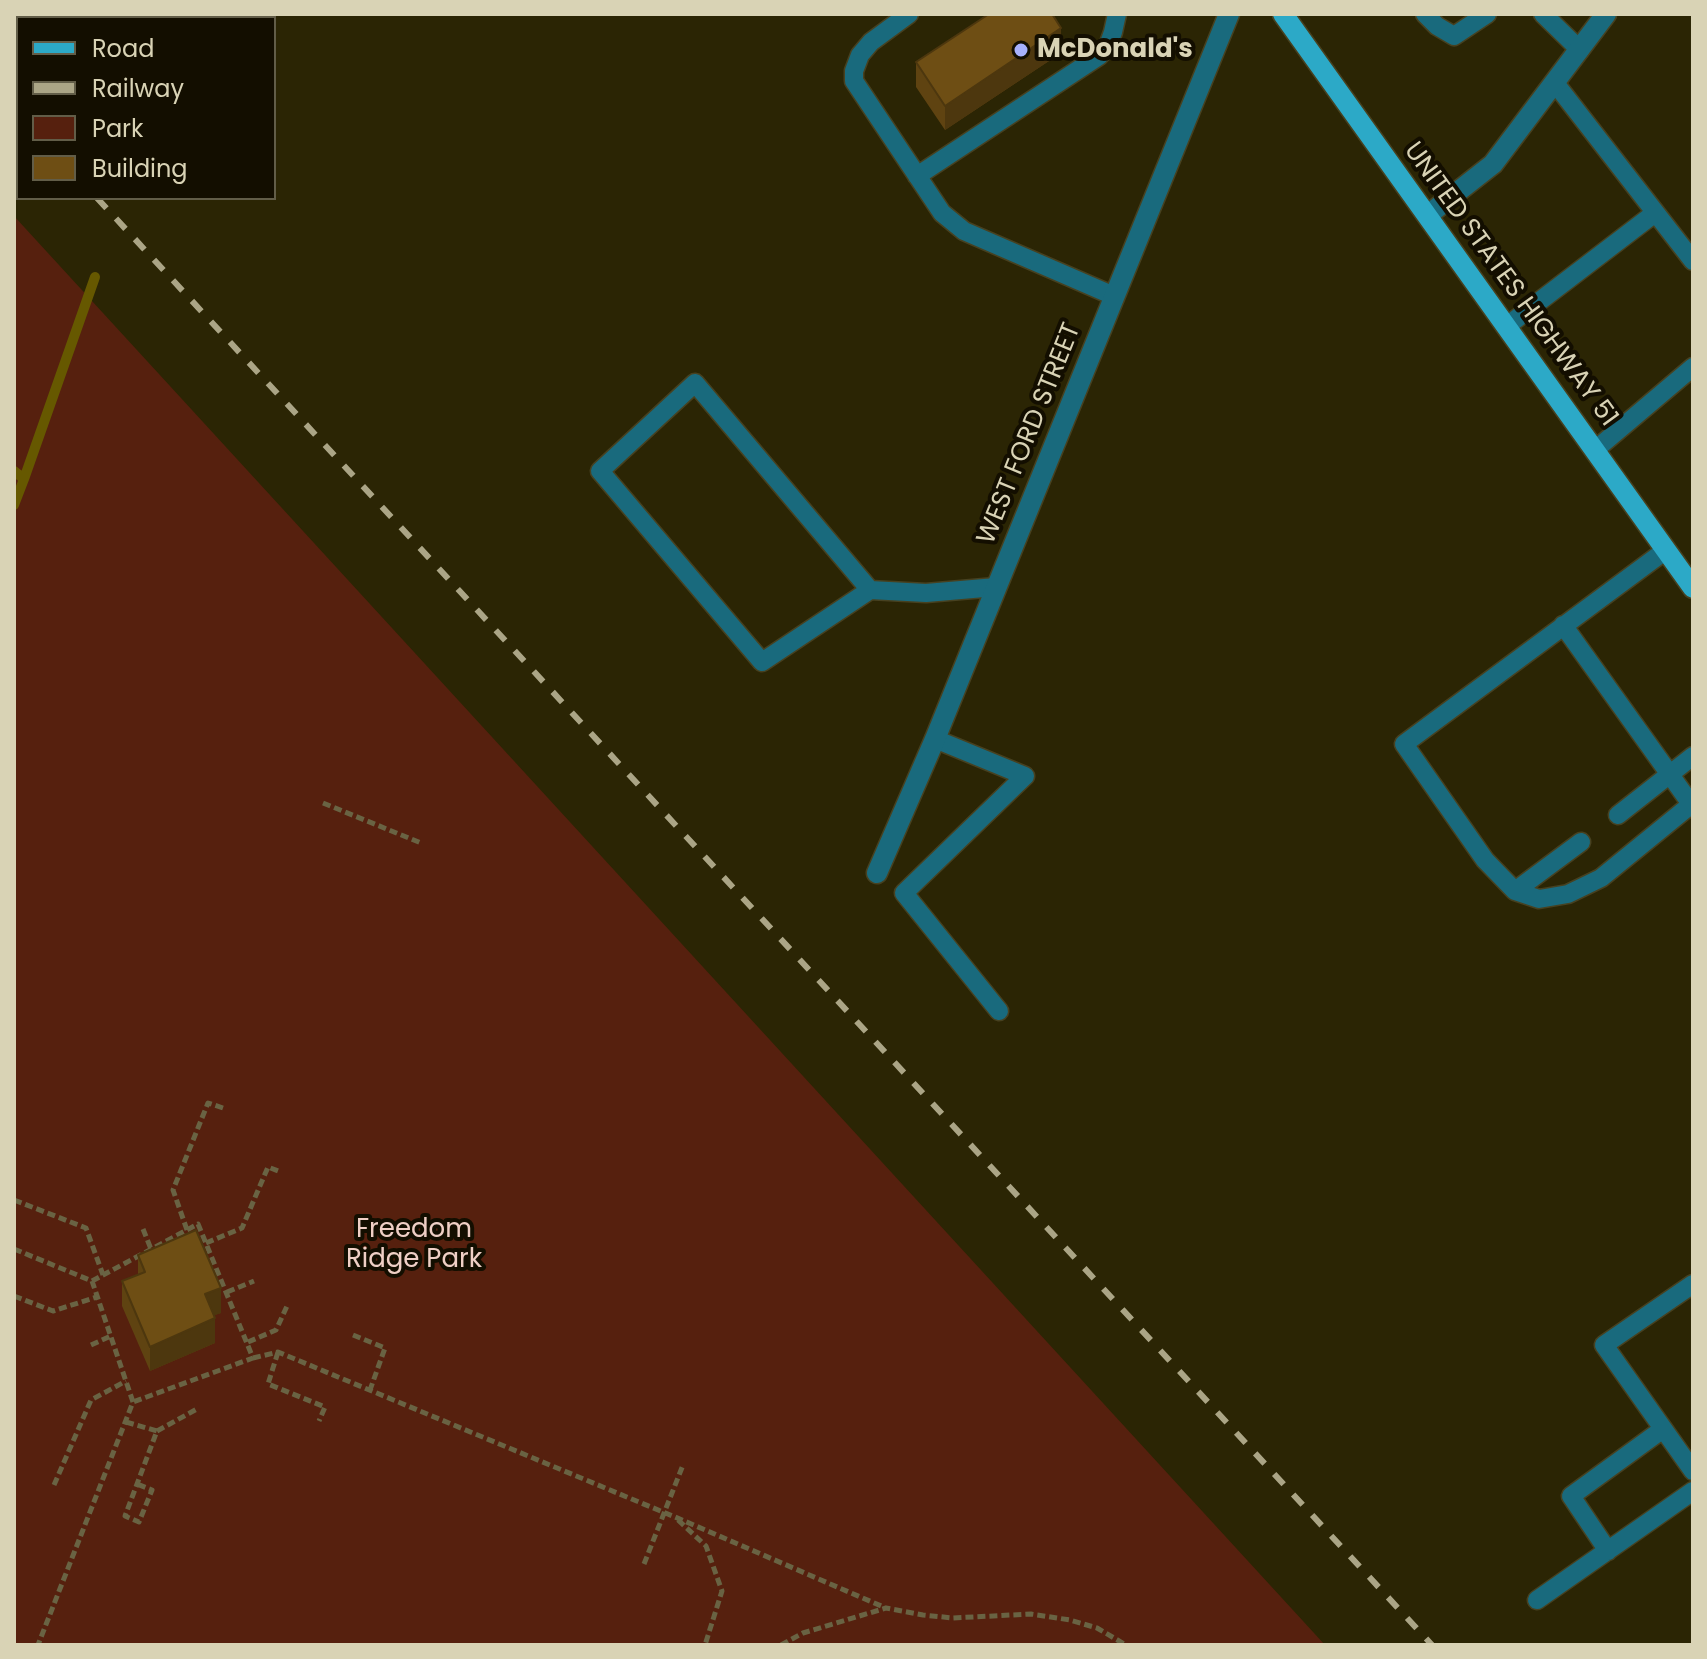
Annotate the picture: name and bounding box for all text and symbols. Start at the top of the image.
legend [16,16,276,200]
text: Road [92,32,154,65]
place label: McDonald's [1037,34,1193,66]
marker: McDonald's [1012,41,1030,59]
text: Railway [92,72,184,105]
text: Park [92,112,143,145]
street label: UNITED STATES HIGHWAY 51 [1396,137,1624,433]
text: Building [92,152,188,185]
street label: WEST FORD STREET [971,319,1089,549]
park label: Freedom Ridge Park [346,1214,482,1276]

